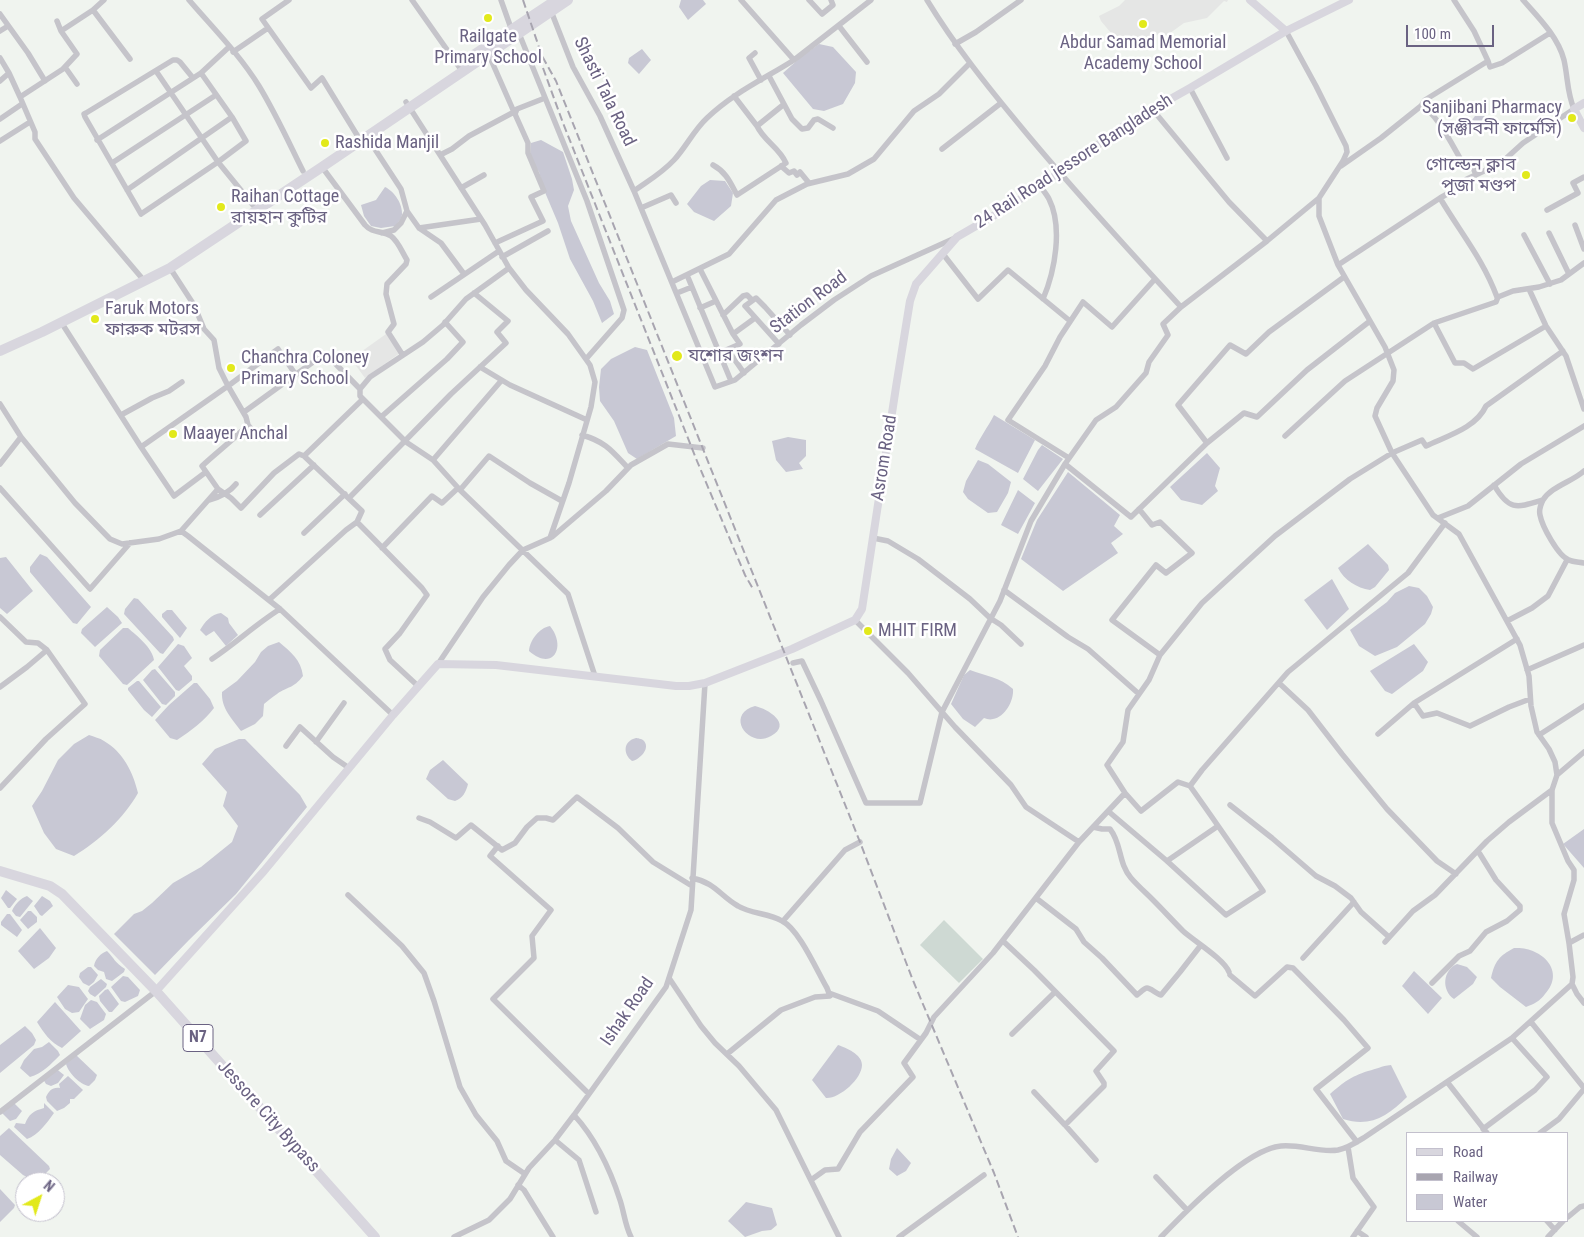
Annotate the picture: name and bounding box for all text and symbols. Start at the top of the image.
marker: Railgate Primary School [482,12,494,24]
scale bar [1409,15,1496,47]
marker: Abdur Samad Memorial Academy School [1137,18,1149,30]
text: 100 m [1414,25,1451,43]
place label: Railgate Primary School [434,26,542,68]
place label: Abdur Samad Memorial Academy School [1060,32,1226,74]
street label: Shasti Tala Road [568,34,640,150]
street label: 24 Rail Road jessore Bangladesh [971,90,1177,234]
place label: Sanjibani Pharmacy (সঞ্জীবনী ফার্মেসি) [1422,97,1562,140]
marker: Sanjibani Pharmacy (সঞ্জীবনী ফার্মেসি) [1566,112,1578,124]
place label: Rashida Manjil [335,132,439,154]
marker: Rashida Manjil [319,137,331,149]
place label: গোল্ডেন ক্লাব পূজা মণ্ডপ [1426,154,1516,196]
marker: গোল্ডেন ক্লাব পূজা মণ্ডপ [1520,169,1532,181]
place label: Raihan Cottage রায়হান কুটির [231,186,339,228]
marker: Raihan Cottage রায়হান কুটির [215,201,227,213]
street label: Station Road [766,267,852,339]
place label: Faruk Motors ফারুক মটরস [105,298,200,340]
marker: Faruk Motors ফারুক মটরস [89,313,101,325]
place label: যশোর জংশন [688,345,783,367]
place label: Chanchra Coloney Primary School [241,347,369,389]
marker: যশোর জংশন [670,349,684,363]
marker: Chanchra Coloney Primary School [225,362,237,374]
street label: Asrom Road [868,413,902,503]
place label: Maayer Anchal [183,423,288,445]
marker: Maayer Anchal [167,428,179,440]
place label: MHIT FIRM [878,620,957,642]
marker: MHIT FIRM [862,625,874,637]
street label: Ishak Road [597,974,659,1050]
road number: N7 [183,1024,213,1052]
street label: Jessore City Bypass [212,1057,324,1177]
legend [1406,1132,1569,1222]
text: Road [1453,1143,1483,1161]
text: Railway [1453,1168,1498,1186]
north arrow [15,1172,65,1222]
text: N [41,1177,57,1195]
text: Water [1453,1193,1487,1211]

